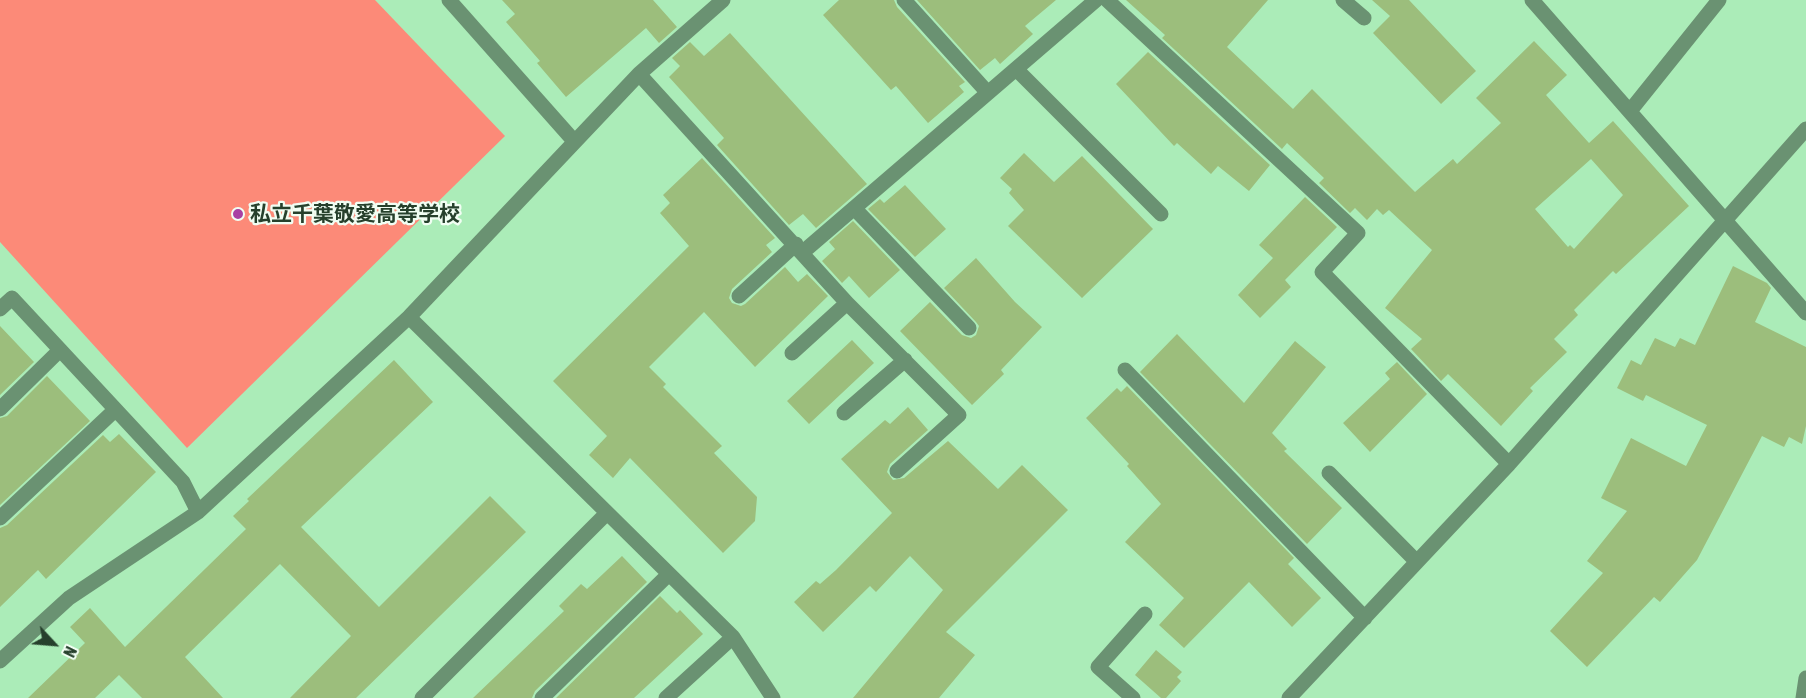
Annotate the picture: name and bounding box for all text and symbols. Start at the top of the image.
place label: 私立千葉敬愛高等学校 [250,201,460,227]
marker: 私立千葉敬愛高等学校 [231,207,245,221]
north arrow [24,614,84,674]
text: N [60,644,80,660]

